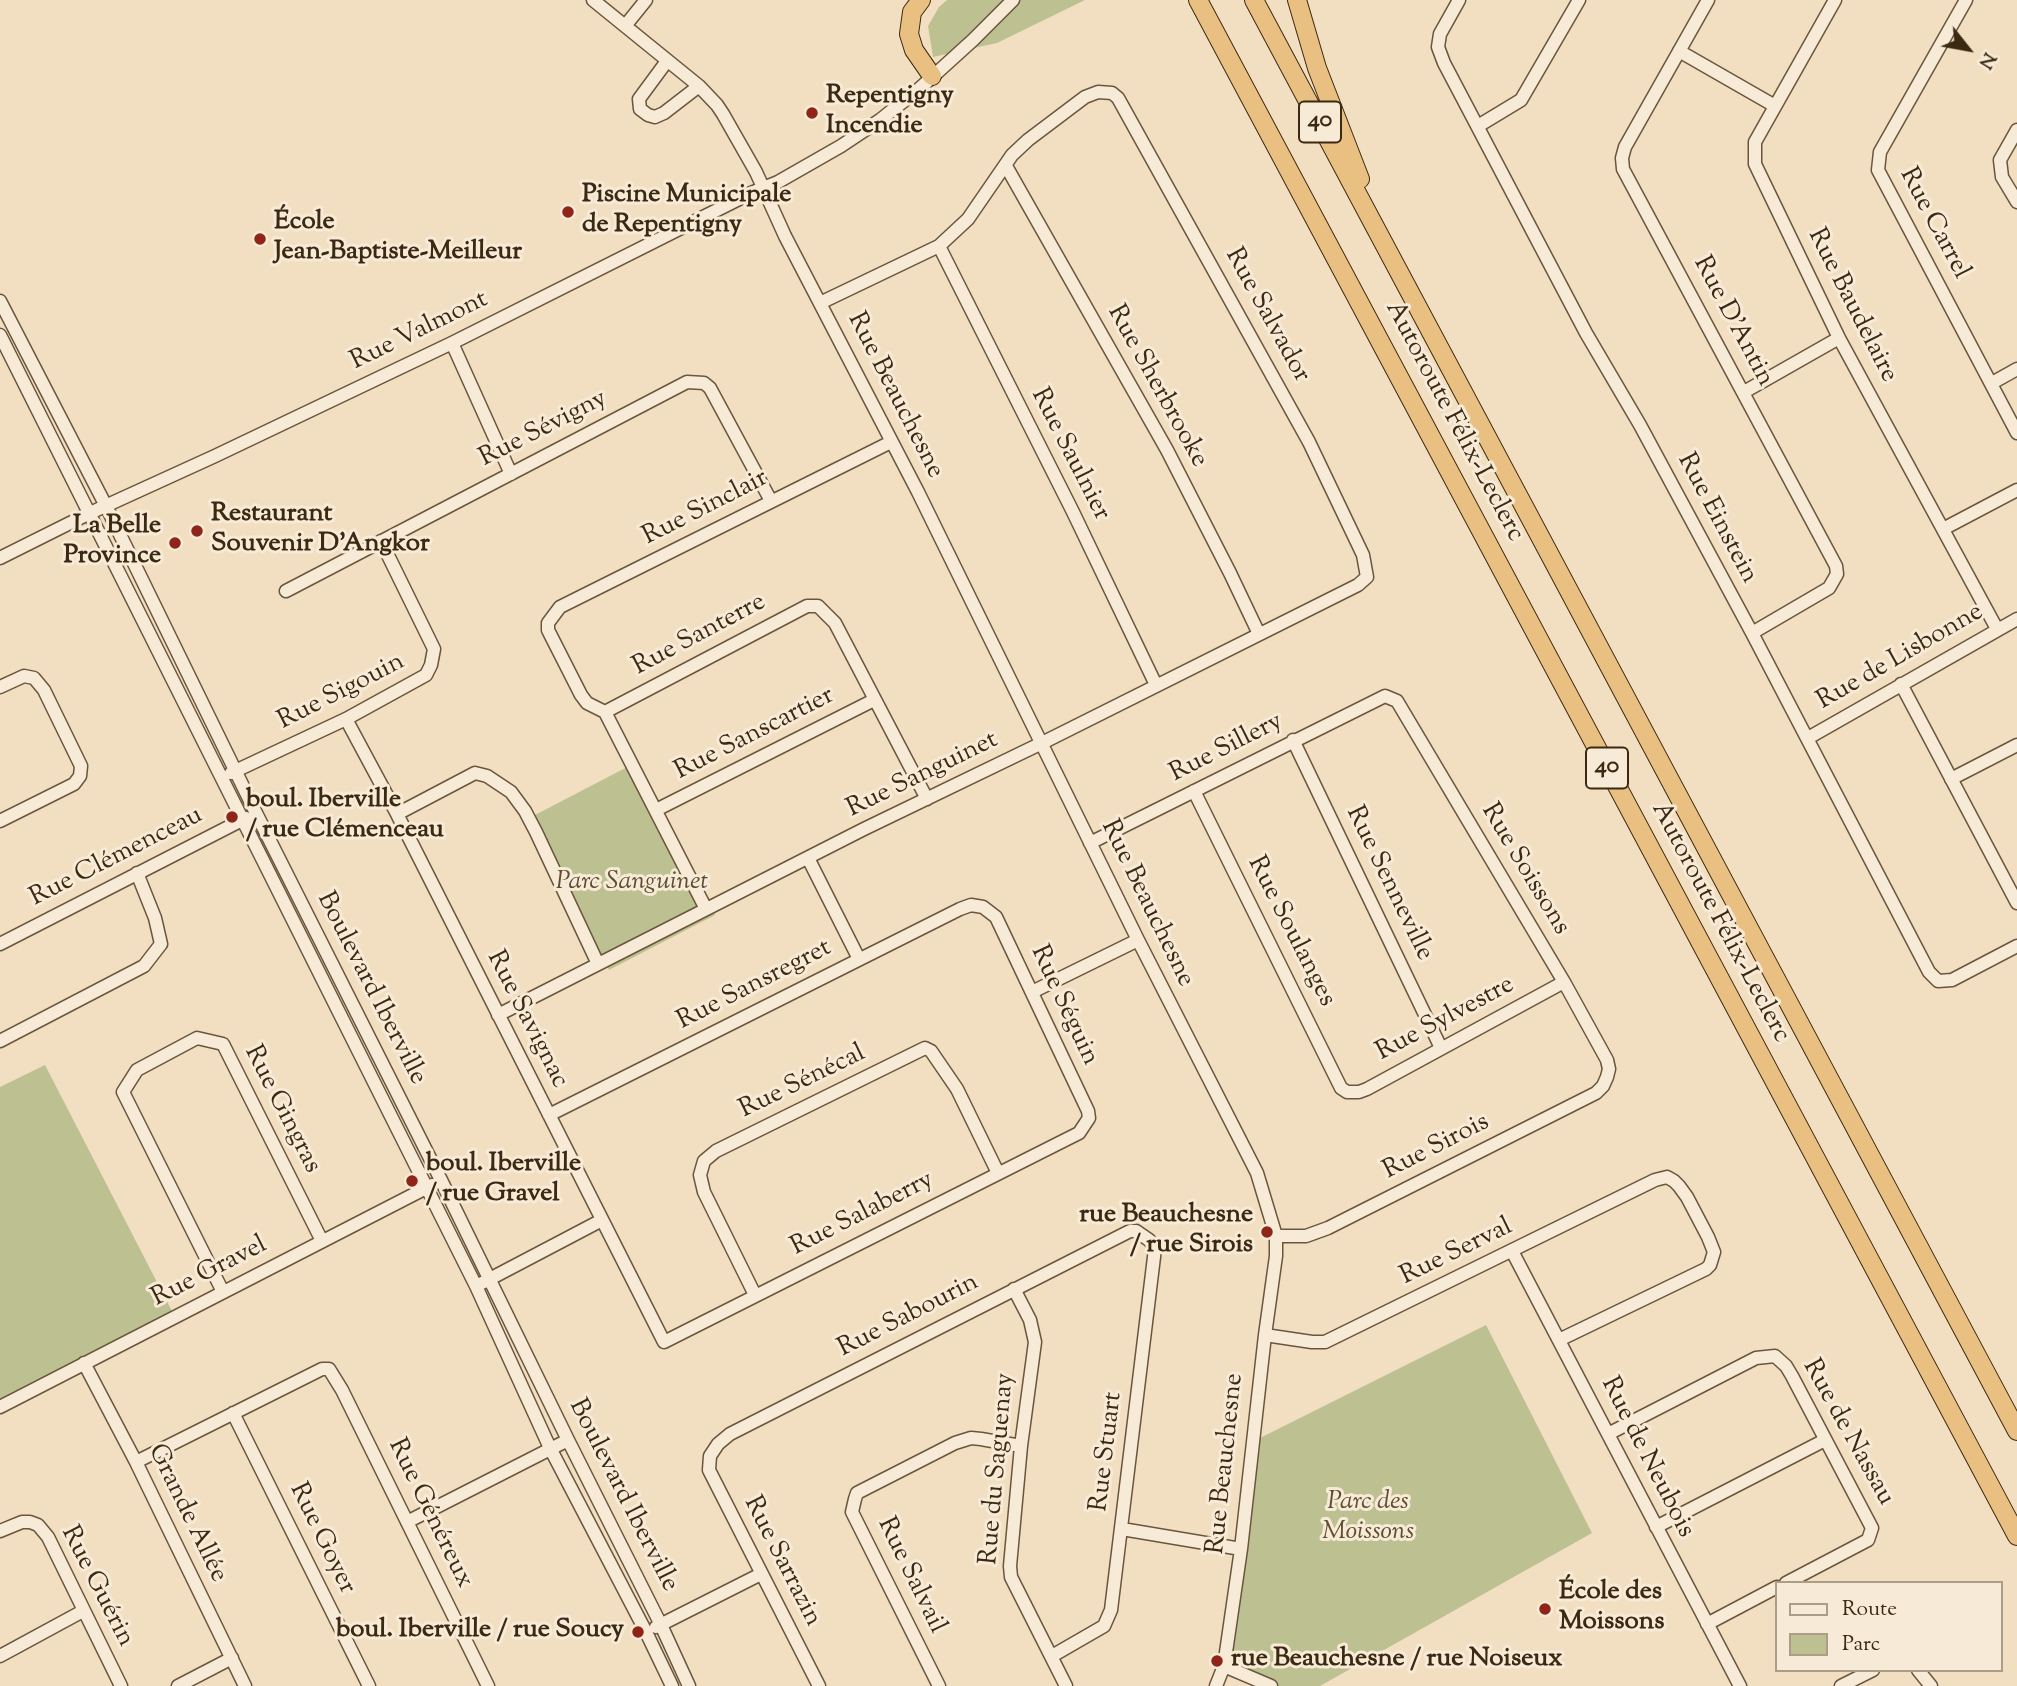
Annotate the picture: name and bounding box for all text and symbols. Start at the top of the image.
north arrow [1933,14,2003,84]
text: N [1971,47,2002,74]
place label: Repentigny Incendie [826,82,954,144]
road number: 40 [1299,101,1341,142]
marker: Repentigny Incendie [804,105,820,121]
street label: Rue Carrel [1891,163,1975,285]
place label: Piscine Municipale de Repentigny [582,181,791,242]
marker: Piscine Municipale de Repentigny [560,204,576,220]
place label: École Jean-Baptiste-Meilleur [274,208,522,270]
street label: Rue Baudelaire [1799,224,1903,388]
marker: École Jean-Baptiste-Meilleur [252,231,268,247]
street label: Rue Salvador [1216,243,1316,389]
street label: Rue D'Antin [1685,252,1779,392]
street label: Rue Valmont [346,285,494,379]
street label: Autoroute Félix-Leclerc [1376,297,1530,547]
street label: Rue Sherbrooke [1099,300,1213,474]
street label: Rue Beauchesne [839,308,949,484]
street label: Rue Saulnier [1022,384,1116,526]
street label: Rue Sévigny [475,385,613,475]
street label: Rue Einstein [1669,449,1763,589]
street label: Rue Sinclair [638,464,774,554]
place label: Restaurant Souvenir D'Angkor [211,500,430,562]
place label: La Belle Province [64,512,161,574]
marker: Restaurant Souvenir D'Angkor [189,523,205,539]
marker: La Belle Province [167,535,183,551]
street label: Rue Santerre [628,588,772,684]
street label: Rue de Lisbonne [1812,598,1990,718]
street label: Rue Sigouin [274,648,410,738]
street label: Rue Sanscartier [670,681,840,789]
street label: Rue Sillery [1165,707,1289,791]
street label: Rue Sanguinet [842,726,1004,826]
road number: 40 [1586,748,1628,788]
place label: boul. Iberville / rue Clémenceau [246,786,444,848]
street label: Autoroute Félix-Leclerc [1642,798,1796,1048]
street label: Rue Soissons [1473,799,1575,941]
street label: Rue Clémenceau [25,801,209,915]
street label: Rue Senneville [1337,802,1439,966]
marker: boul. Iberville / rue Clémenceau [224,809,240,825]
street label: Rue Beauchesne [1092,815,1200,993]
street label: Rue Soulanges [1239,852,1341,1012]
park label: Parc Sanguinet [556,868,708,900]
street label: Boulevard Iberville [308,888,432,1090]
street label: Rue Sansregret [673,934,837,1038]
street label: Rue Séguin [1022,941,1104,1071]
street label: Rue Savignac [478,946,574,1094]
street label: Rue Sylvestre [1372,971,1520,1069]
street label: Rue Sénécal [735,1039,871,1127]
street label: Rue Gingras [236,1041,326,1179]
street label: Rue Sirois [1379,1108,1495,1188]
place label: boul. Iberville / rue Gravel [426,1150,581,1212]
street label: Rue Salaberry [787,1166,939,1264]
marker: boul. Iberville / rue Gravel [404,1173,420,1189]
place label: rue Beauchesne / rue Sirois [1079,1201,1253,1262]
street label: Rue Serval [1396,1213,1518,1293]
marker: rue Beauchesne / rue Sirois [1259,1224,1275,1240]
street label: Rue Gravel [147,1231,273,1315]
street label: Rue Sabourin [833,1268,985,1366]
street label: Rue de Nassau [1794,1354,1900,1512]
street label: Rue du Saguenay [975,1372,1023,1566]
street label: Rue Beauchesne [1202,1372,1252,1556]
street label: Rue de Neubois [1592,1373,1700,1543]
street label: Rue Stuart [1085,1390,1131,1514]
street label: Boulevard Iberville [560,1395,684,1597]
street label: Rue Généreux [379,1434,479,1594]
street label: Grande Allée [139,1440,233,1588]
street label: Rue Goyer [281,1478,361,1600]
park label: Parc des Moissons [1322,1488,1414,1550]
street label: Rue Sarrazin [735,1492,827,1632]
street label: Rue Salvail [869,1513,951,1639]
street label: Rue Guérin [52,1521,140,1653]
place label: École des Moissons [1559,1578,1664,1640]
legend [1776,1581,2003,1672]
text: Route [1842,1595,1897,1625]
marker: École des Moissons [1537,1601,1553,1617]
place label: boul. Iberville / rue Soucy [336,1616,624,1648]
marker: boul. Iberville / rue Soucy [630,1624,646,1640]
text: Parc [1842,1630,1880,1660]
place label: rue Beauchesne / rue Noiseux [1231,1645,1562,1677]
marker: rue Beauchesne / rue Noiseux [1209,1653,1225,1669]

